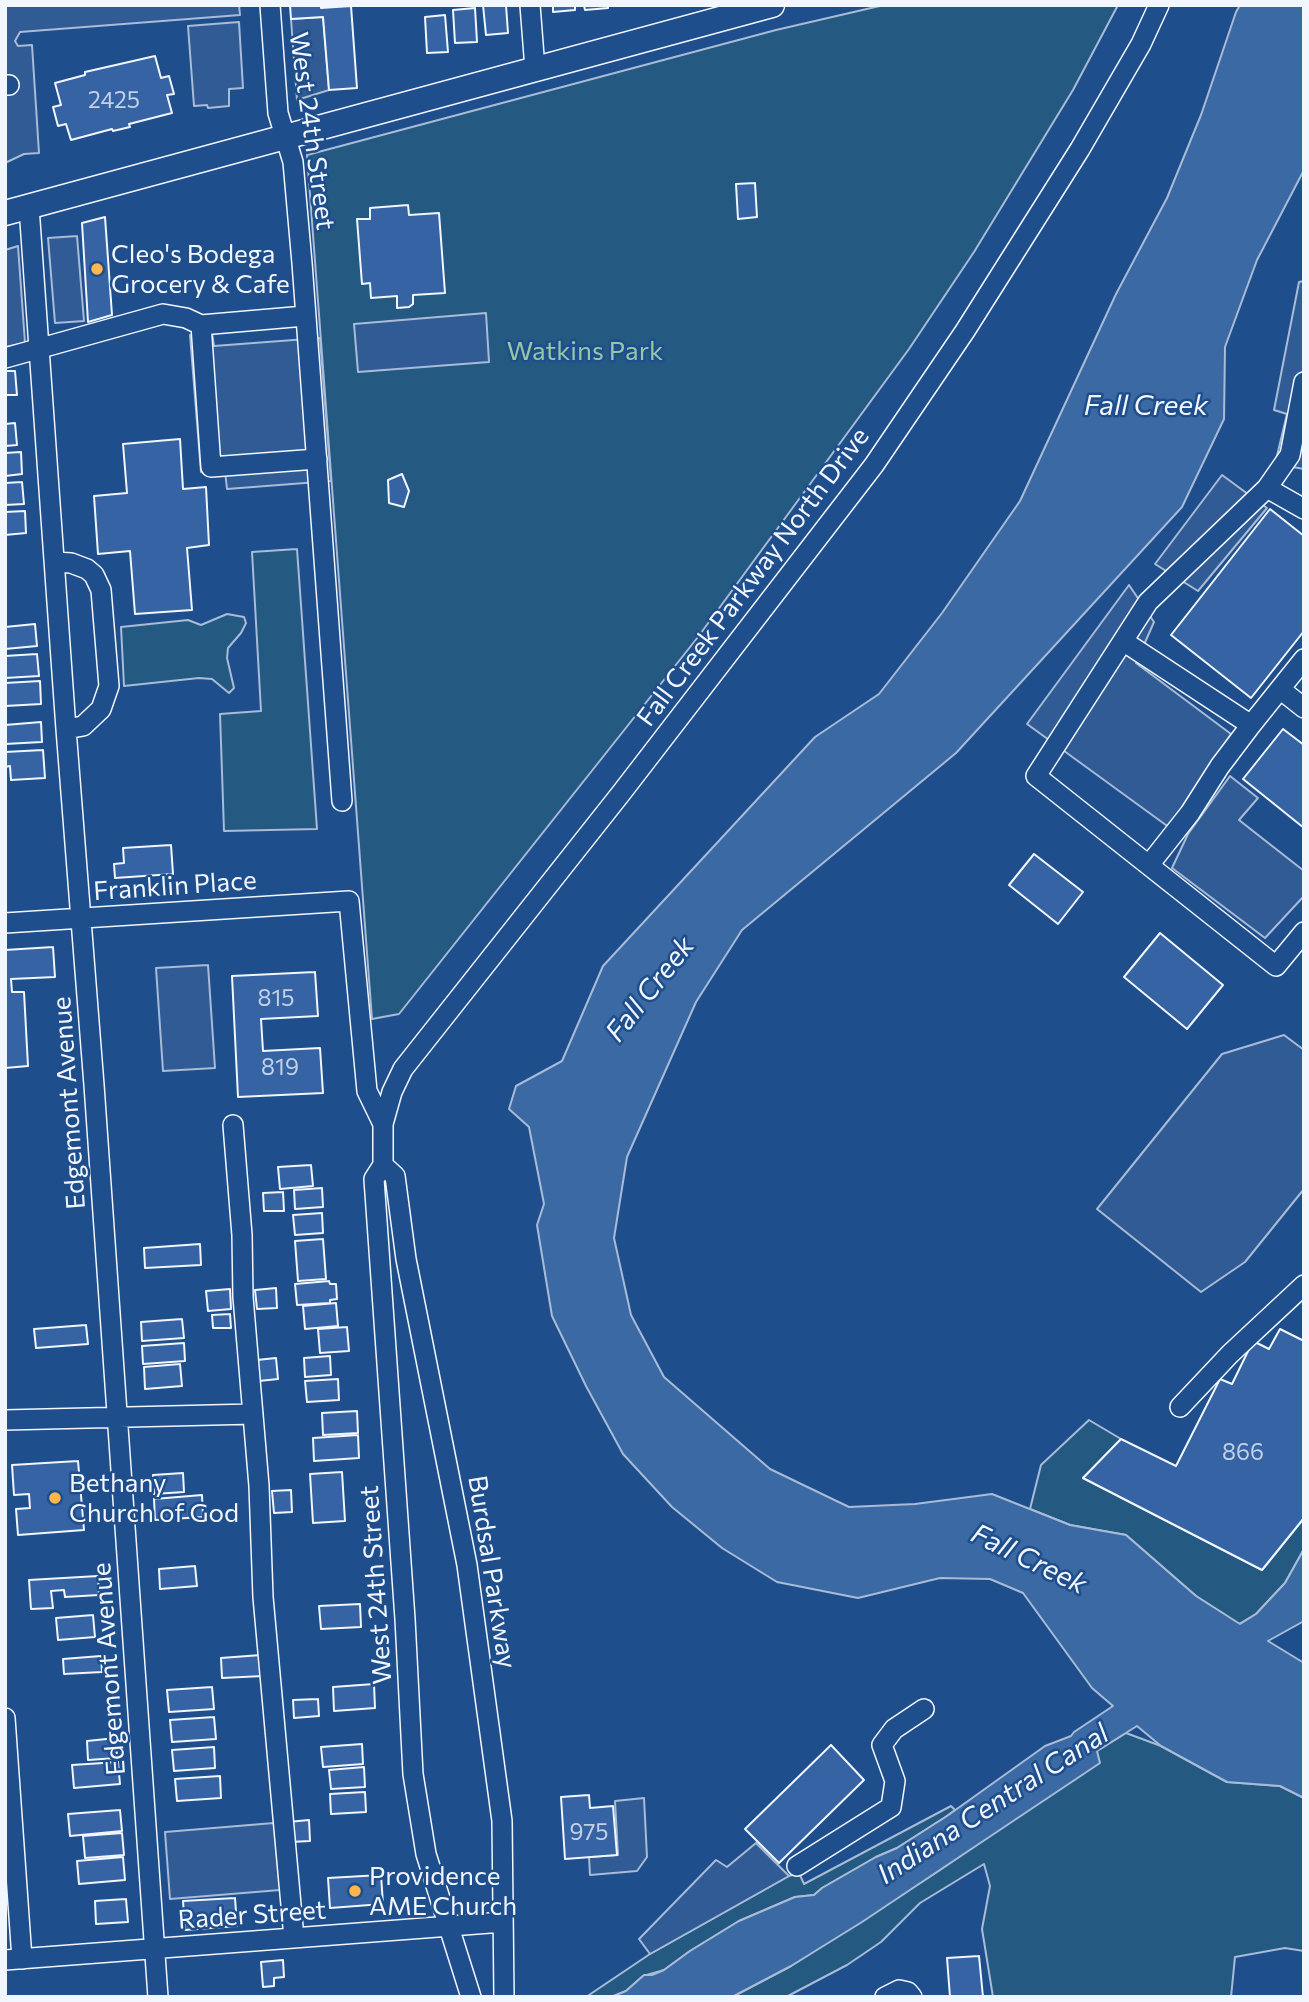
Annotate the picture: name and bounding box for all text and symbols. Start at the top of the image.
street label: West 24th Street [283,30,341,232]
house number: 2425 [88,86,140,114]
place label: Cleo's Bodega Grocery & Cafe [111,238,290,300]
marker: Cleo's Bodega Grocery & Cafe [89,261,105,277]
park label: Watkins Park [507,335,663,367]
water label: Fall Creek [1084,389,1208,423]
street label: Fall Creek Parkway North Drive [630,421,876,733]
street label: Franklin Place [92,865,258,907]
water label: Fall Creek [598,930,702,1048]
house number: 815 [257,984,295,1012]
street label: Edgemont Avenue [46,995,92,1211]
house number: 819 [261,1053,299,1081]
house number: 866 [1222,1438,1264,1466]
place label: Bethany Church of God [69,1467,239,1528]
street label: Burdsal Parkway [461,1473,523,1671]
street label: West 24th Street [353,1484,399,1686]
marker: Bethany Church of God [47,1490,63,1506]
water label: Fall Creek [966,1517,1092,1601]
street label: Edgemont Avenue [86,1561,132,1777]
water label: Indiana Central Canal [871,1717,1115,1891]
house number: 975 [569,1818,609,1846]
place label: Providence AME Church [369,1860,517,1922]
marker: Providence AME Church [347,1883,363,1899]
street label: Rader Street [177,1894,327,1936]

